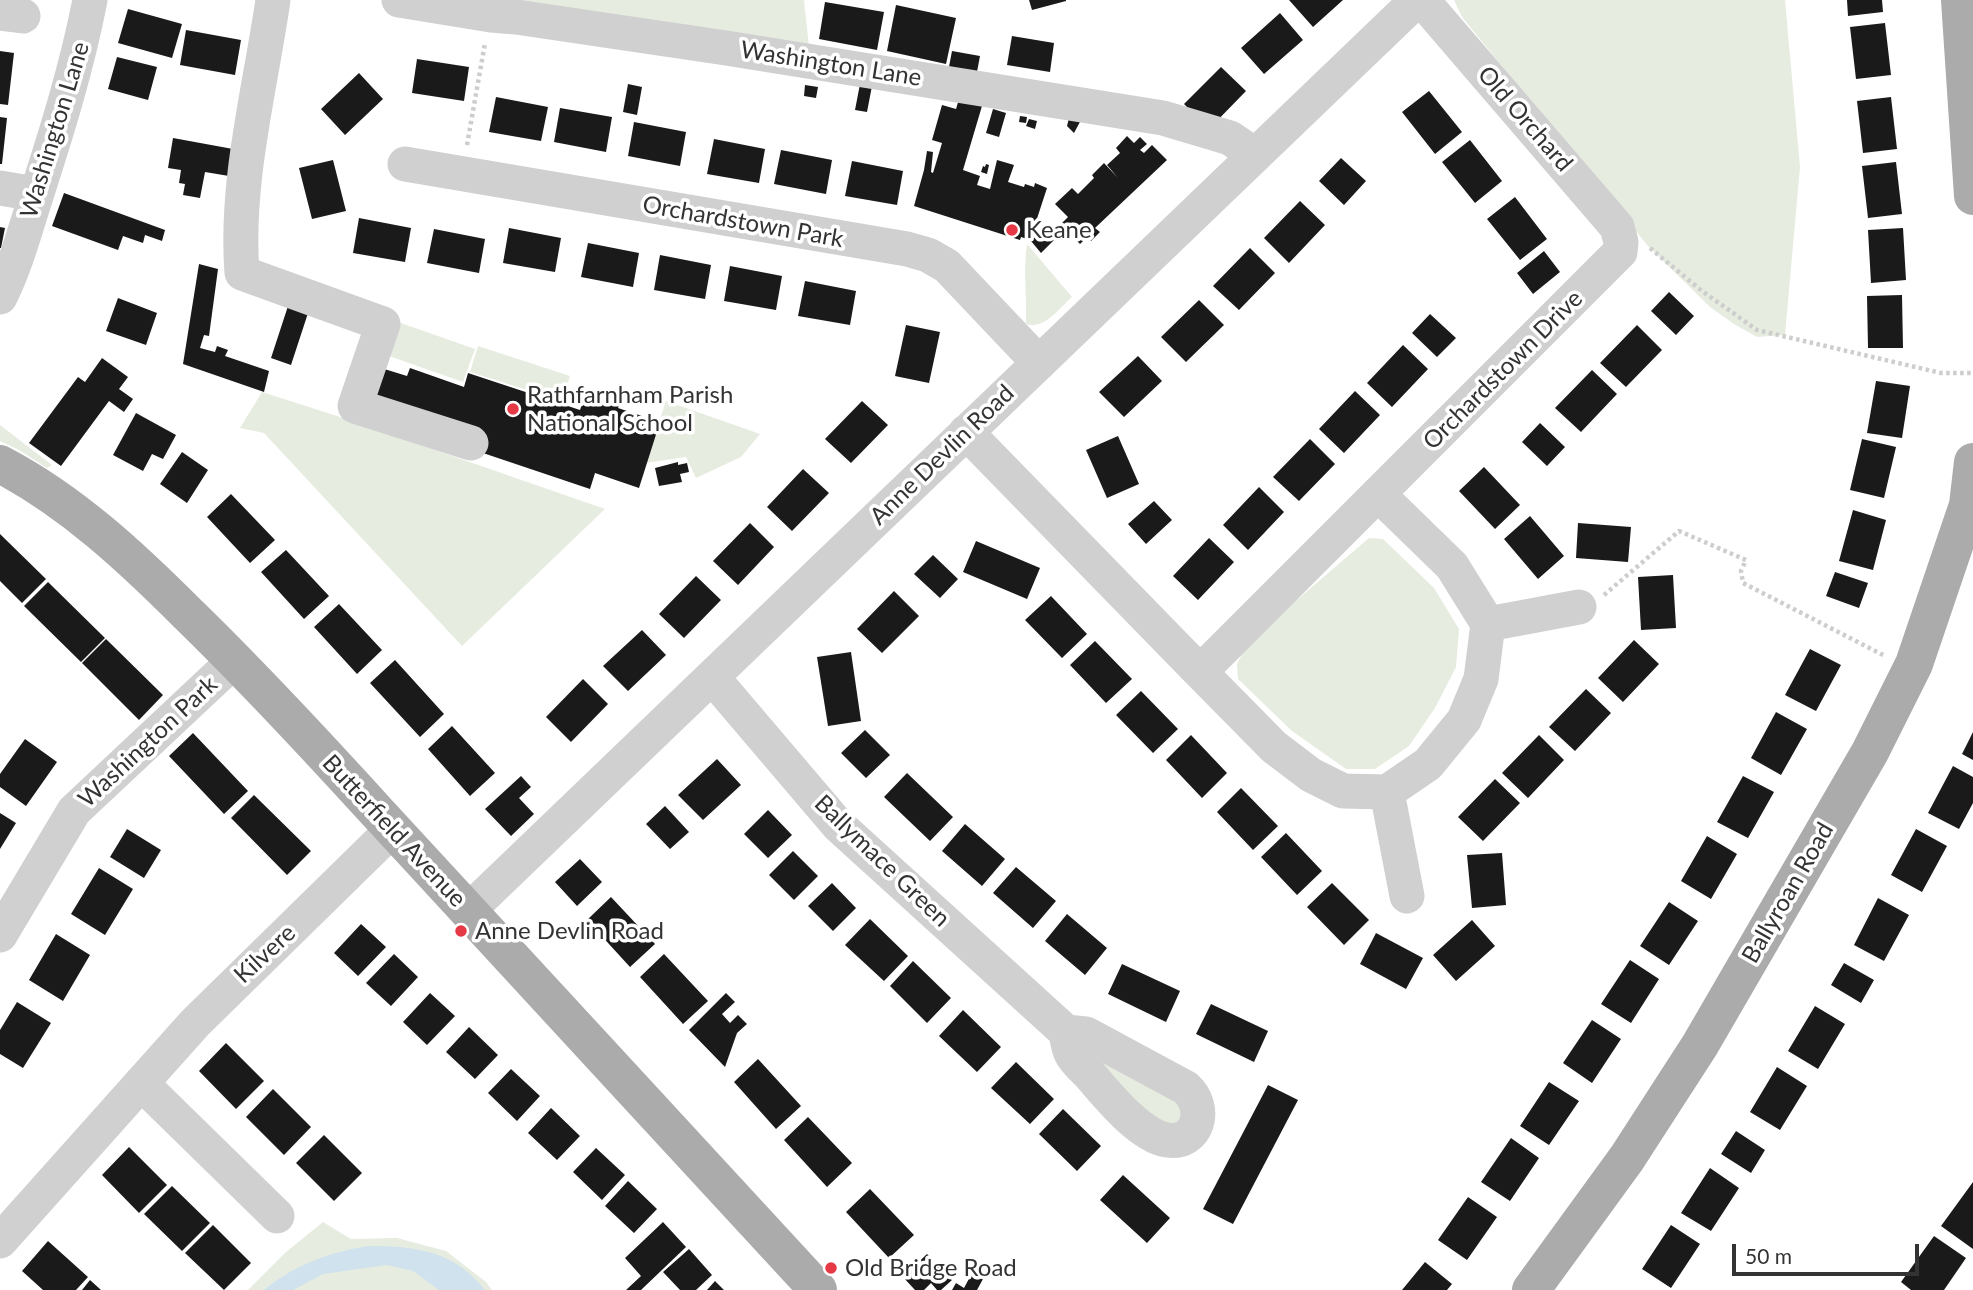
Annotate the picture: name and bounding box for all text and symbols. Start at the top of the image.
street label: Washington Lane [738,35,924,93]
street label: Washington Lane [15,38,95,222]
street label: Old Orchard [1472,61,1578,177]
street label: Orchardstown Park [640,190,846,254]
place label: Keane [1026,216,1092,244]
marker: Keane [1004,222,1020,238]
street label: Orchardstown Drive [1417,284,1589,456]
street label: Anne Devlin Road [864,379,1020,531]
place label: Rathfarnham Parish National School [527,381,733,437]
marker: Rathfarnham Parish National School [505,401,521,417]
street label: Washington Park [73,670,223,814]
street label: Butterfield Avenue [316,749,472,913]
street label: Ballymace Green [808,789,956,933]
street label: Ballyroan Road [1736,818,1840,968]
place label: Anne Devlin Road [475,917,664,945]
street label: Kilvere [228,919,302,989]
marker: Anne Devlin Road [453,923,469,939]
scale bar [1735,1230,1922,1274]
text: 50 m [1745,1243,1792,1268]
place label: Old Bridge Road [845,1254,1017,1282]
marker: Old Bridge Road [823,1260,839,1276]

